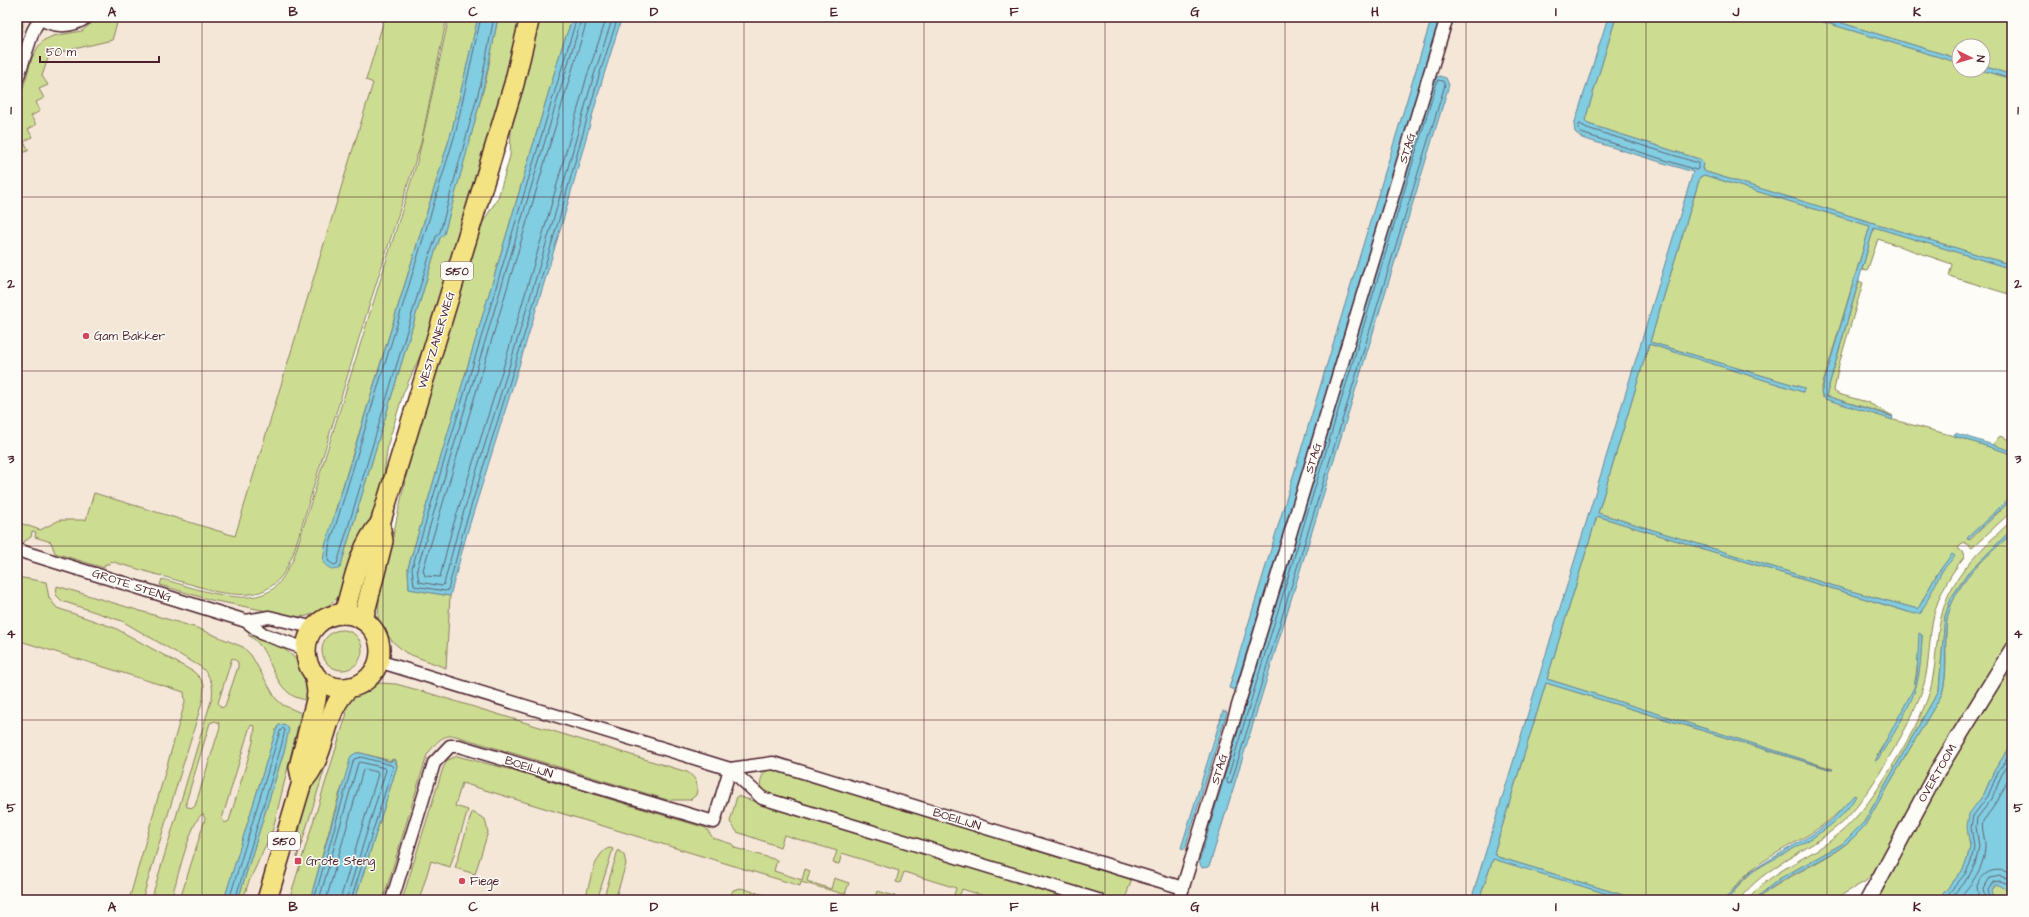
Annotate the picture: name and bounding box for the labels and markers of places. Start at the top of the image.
place label: Gam Bakker [94,328,165,345]
marker: Gam Bakker [81,331,91,341]
place label: Grote Steng [306,853,375,871]
marker: Grote Steng [293,856,303,866]
place label: Fiege [470,873,500,891]
marker: Fiege [457,876,467,886]

